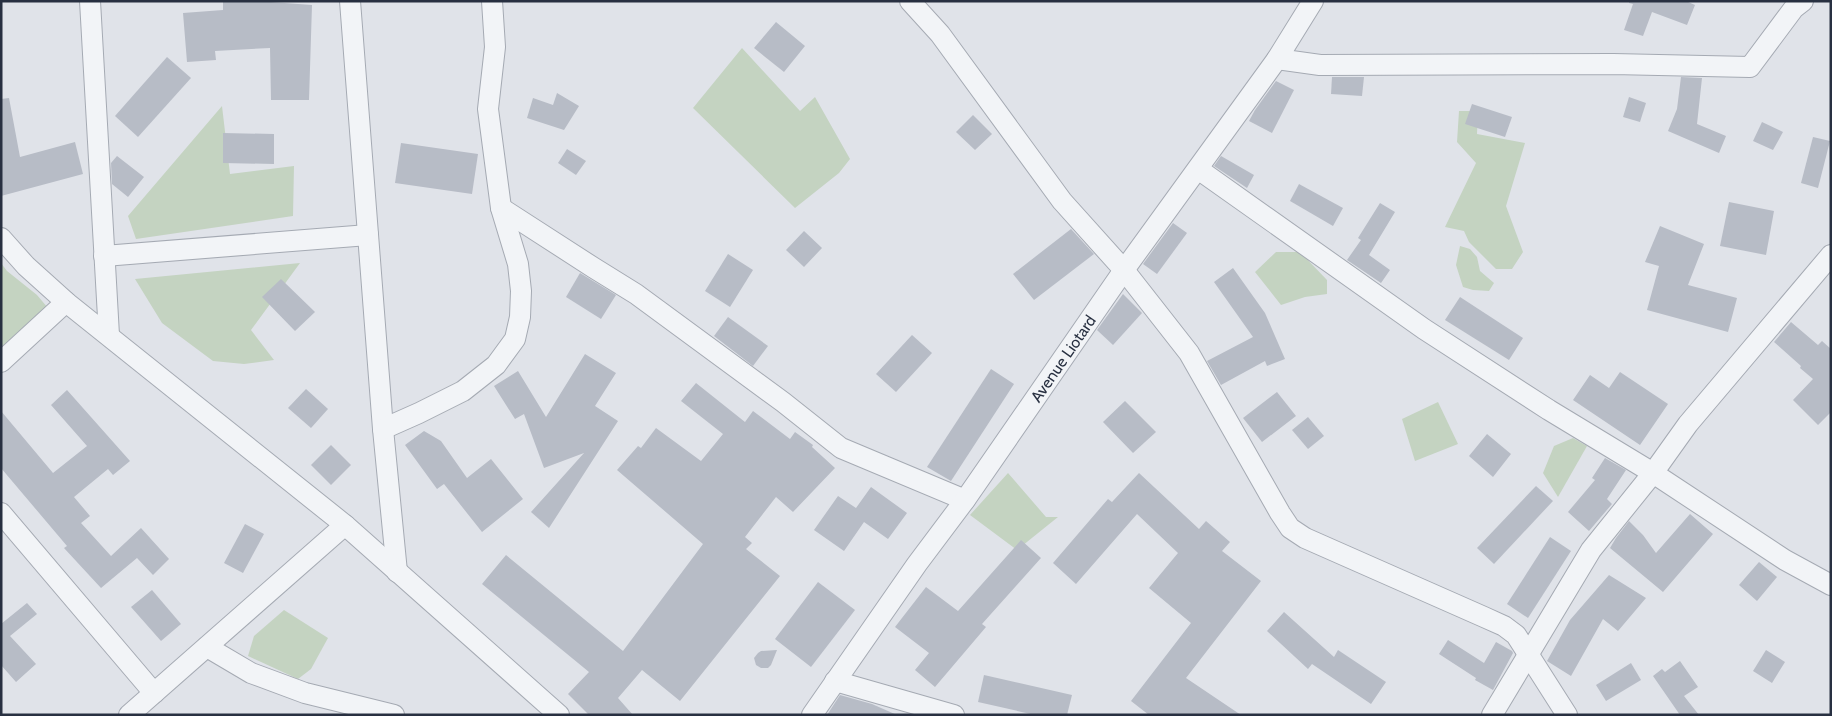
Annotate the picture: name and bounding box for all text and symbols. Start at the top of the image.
street label: Avenue Liotard [1027,312,1100,406]

